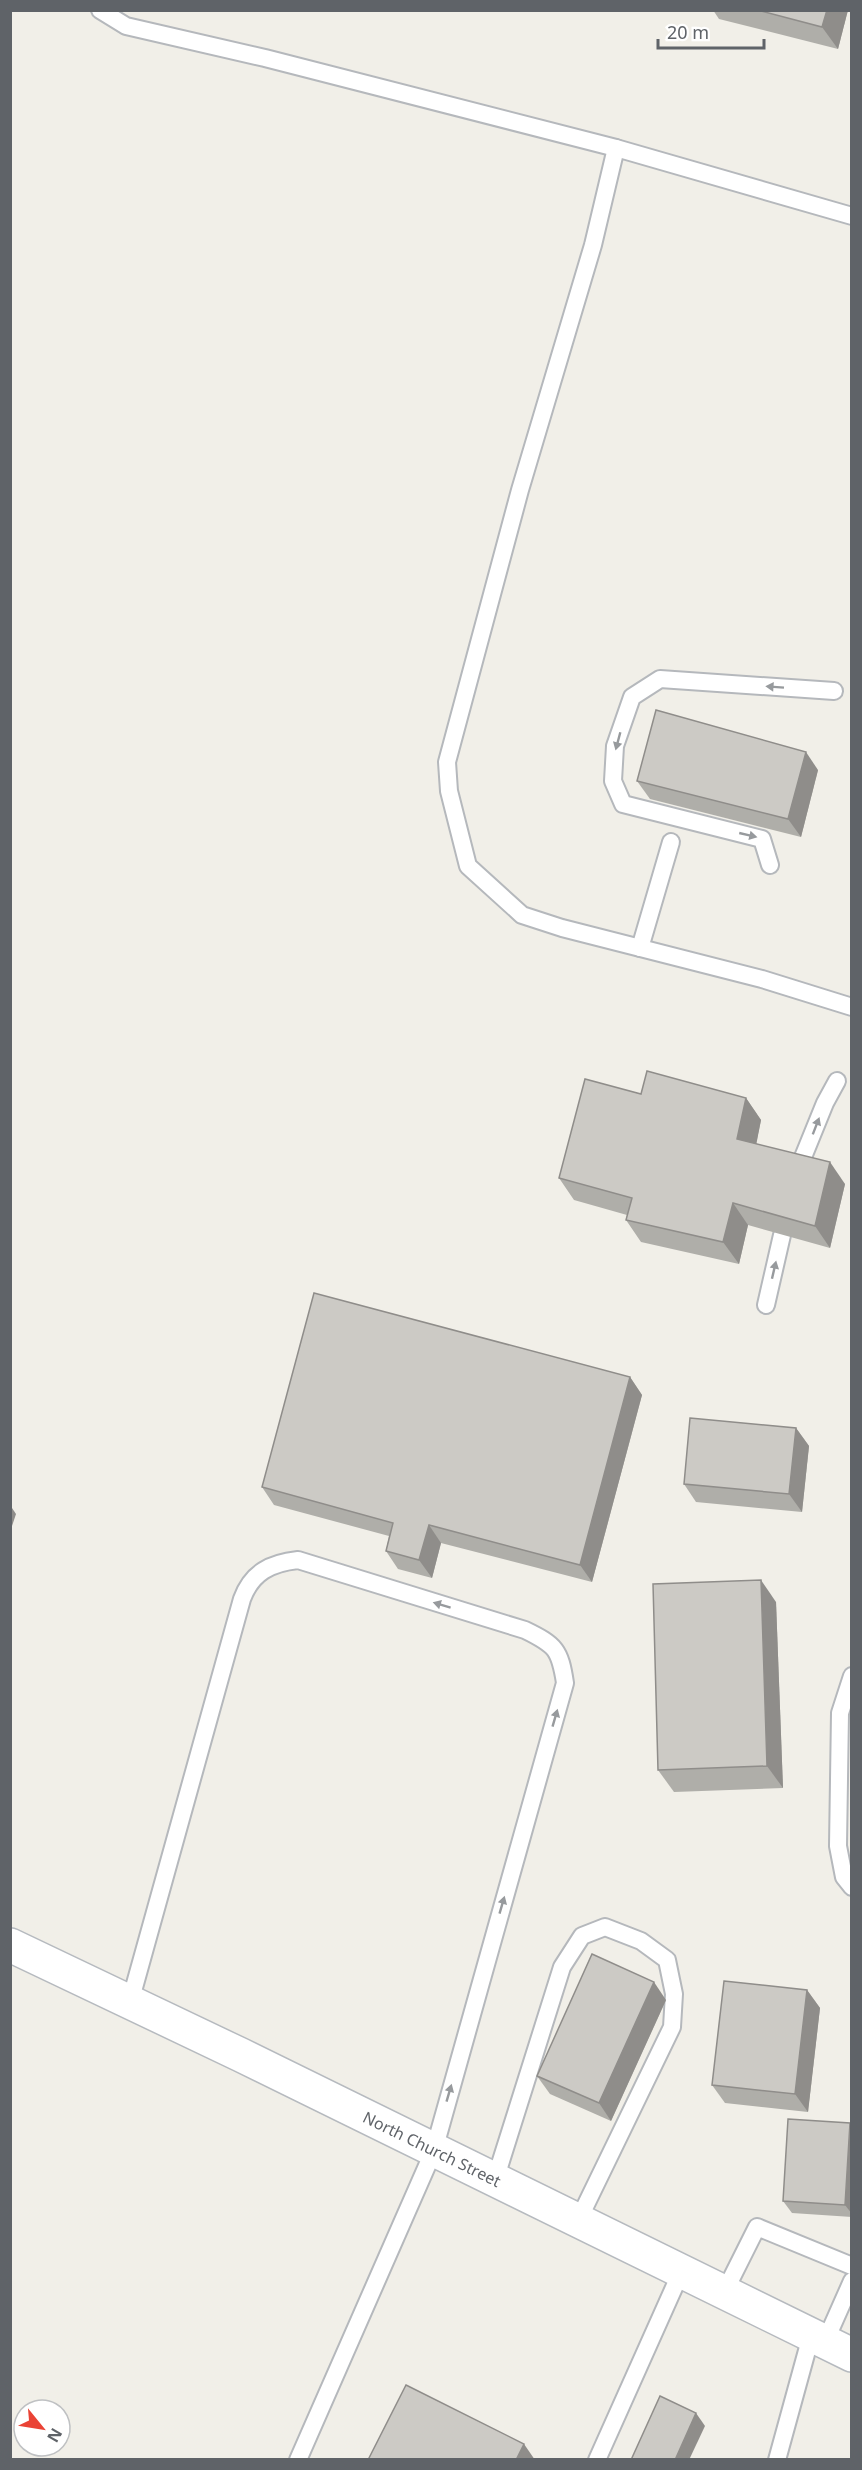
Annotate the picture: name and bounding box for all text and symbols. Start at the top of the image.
scale bar [658,12,764,50]
text: 20 m [667,20,709,44]
one-way arrow [766,683,785,692]
one-way arrow [613,732,622,750]
one-way arrow [739,831,757,841]
one-way arrow [811,1117,821,1135]
one-way arrow [770,1260,779,1279]
one-way arrow [433,1599,451,1609]
one-way arrow [551,1709,560,1727]
one-way arrow [497,1896,507,1915]
one-way arrow [445,2084,454,2102]
street label: North Church Street [359,2106,505,2192]
north arrow [12,2398,72,2458]
text: N [42,2424,68,2447]

